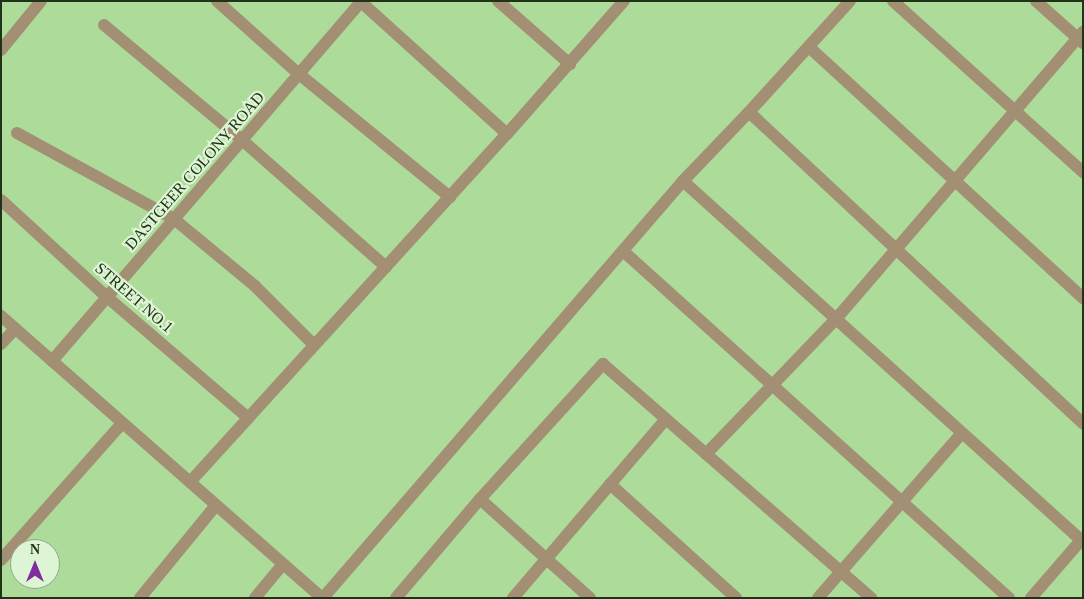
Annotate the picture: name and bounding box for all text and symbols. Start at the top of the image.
street label: DASTGEER COLONY ROAD [121,88,269,254]
street label: STREET NO.1 [91,259,177,337]
north arrow [10,539,60,589]
text: N [30,542,40,557]

